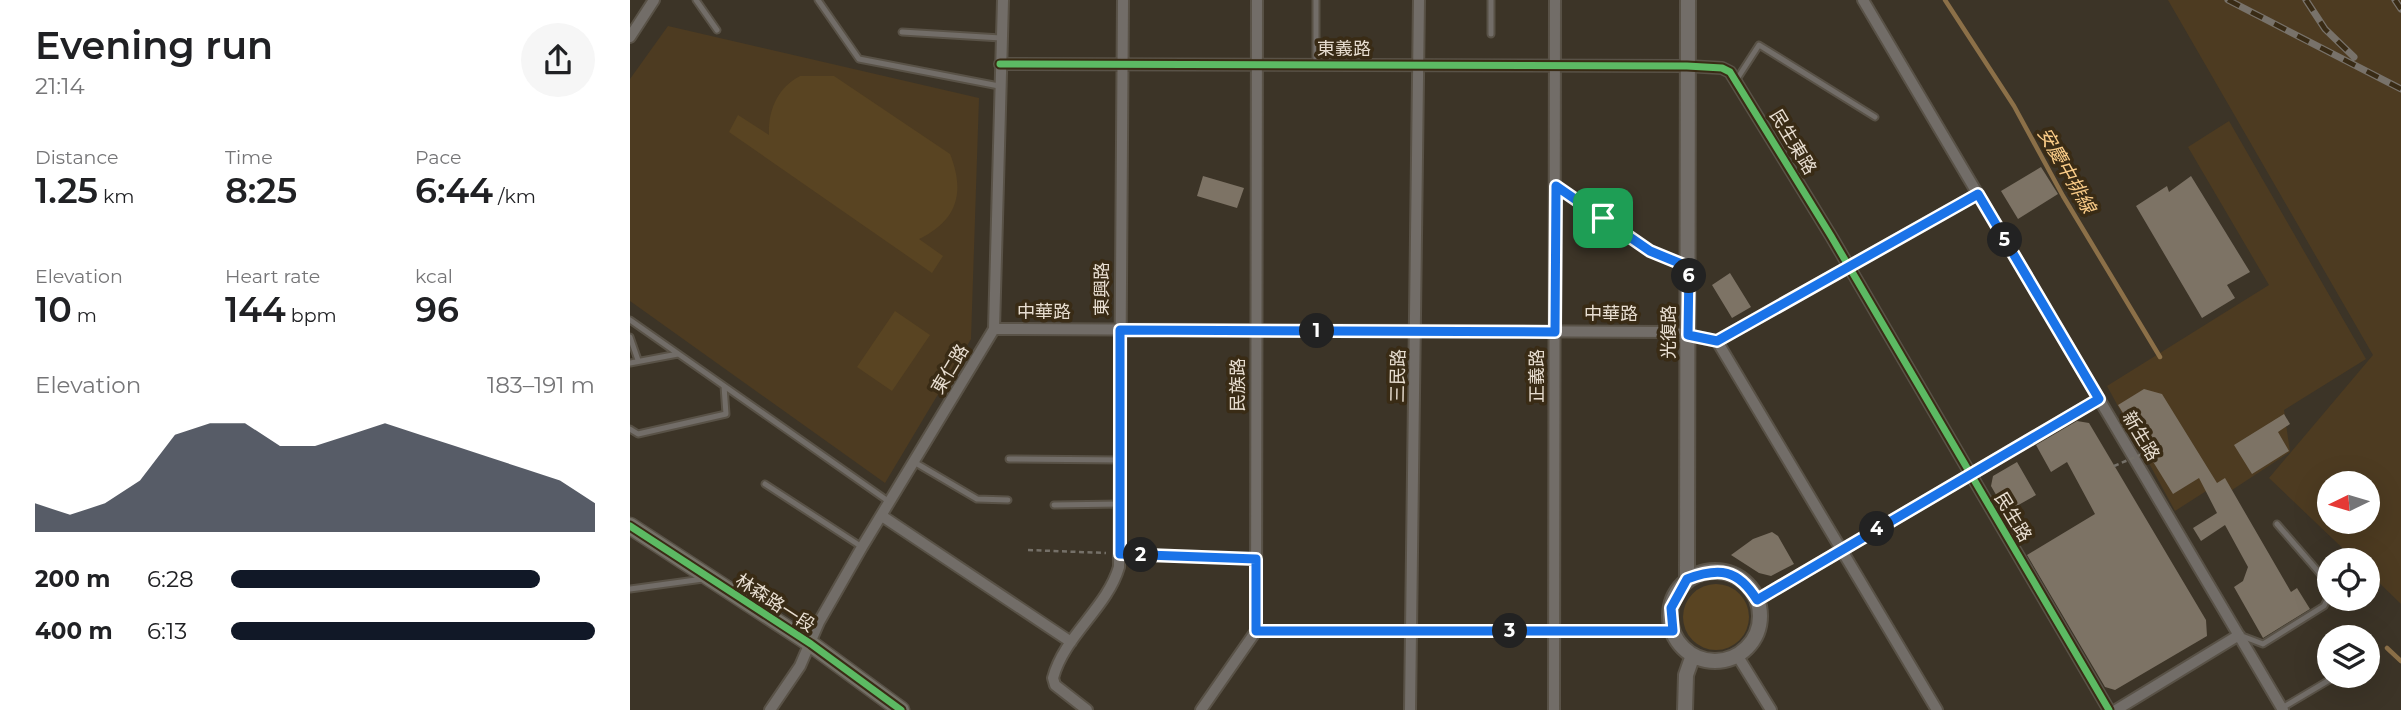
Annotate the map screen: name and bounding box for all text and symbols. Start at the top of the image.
text: Evening run [35,22,273,69]
button: share [521,23,595,97]
street label: 東義路 [1317,38,1371,60]
text: 21:14 [35,72,85,100]
street label: 民生東路 [1765,105,1821,179]
water label: 安慶中排線 [2033,123,2101,219]
text: Distance [35,146,118,169]
text: Time [225,146,273,169]
text: Pace [415,146,462,169]
text: 1.25 [35,169,98,212]
text: 8:25 [225,169,297,212]
text: 6:44 [415,169,493,212]
text: km [98,185,134,208]
text: /km [493,185,536,208]
pin [1573,188,1633,248]
icon: arrive [1584,199,1622,237]
pin: 5 [1988,222,2022,258]
text: 5 [1999,228,2010,251]
pin: 6 [1672,258,1706,294]
street label: 東興路 [1091,262,1113,316]
text: 6 [1682,264,1695,287]
text: Elevation [35,265,123,288]
text: Heart rate [225,265,320,288]
text: kcal [415,265,453,288]
text: 10 [35,288,72,331]
text: 144 [225,288,286,331]
text: 96 [415,288,459,331]
street label: 中華路 [1017,301,1071,323]
street label: 中華路 [1584,303,1638,325]
text: m [72,304,97,327]
text: bpm [286,304,337,327]
street label: 光復路 [1658,305,1680,359]
pin: 1 [1300,314,1334,348]
text: 1 [1313,319,1320,342]
street label: 東仁路 [927,340,973,398]
street label: 三民路 [1387,349,1409,403]
street label: 正義路 [1526,349,1548,403]
street label: 民族路 [1227,358,1249,412]
text: Elevation [35,371,141,399]
text: 183–191 m [487,371,595,399]
street label: 新生路 [2118,407,2164,465]
north arrow [2317,471,2380,534]
map controls [2317,471,2380,688]
street label: 民生路 [1990,488,2036,546]
pin: 4 [1860,512,1894,546]
text: 4 [1870,517,1883,540]
pin: 2 [1124,538,1158,572]
text: 2 [1135,543,1146,566]
button: locate [2317,548,2380,611]
text: 200 m [35,565,110,593]
text: 6:28 [147,565,194,593]
street label: 林森路一段 [731,569,819,637]
pin: 3 [1492,614,1528,648]
text: 400 m [35,617,113,645]
text: 6:13 [147,617,187,645]
text: 3 [1504,619,1515,642]
button: layers [2317,625,2380,688]

